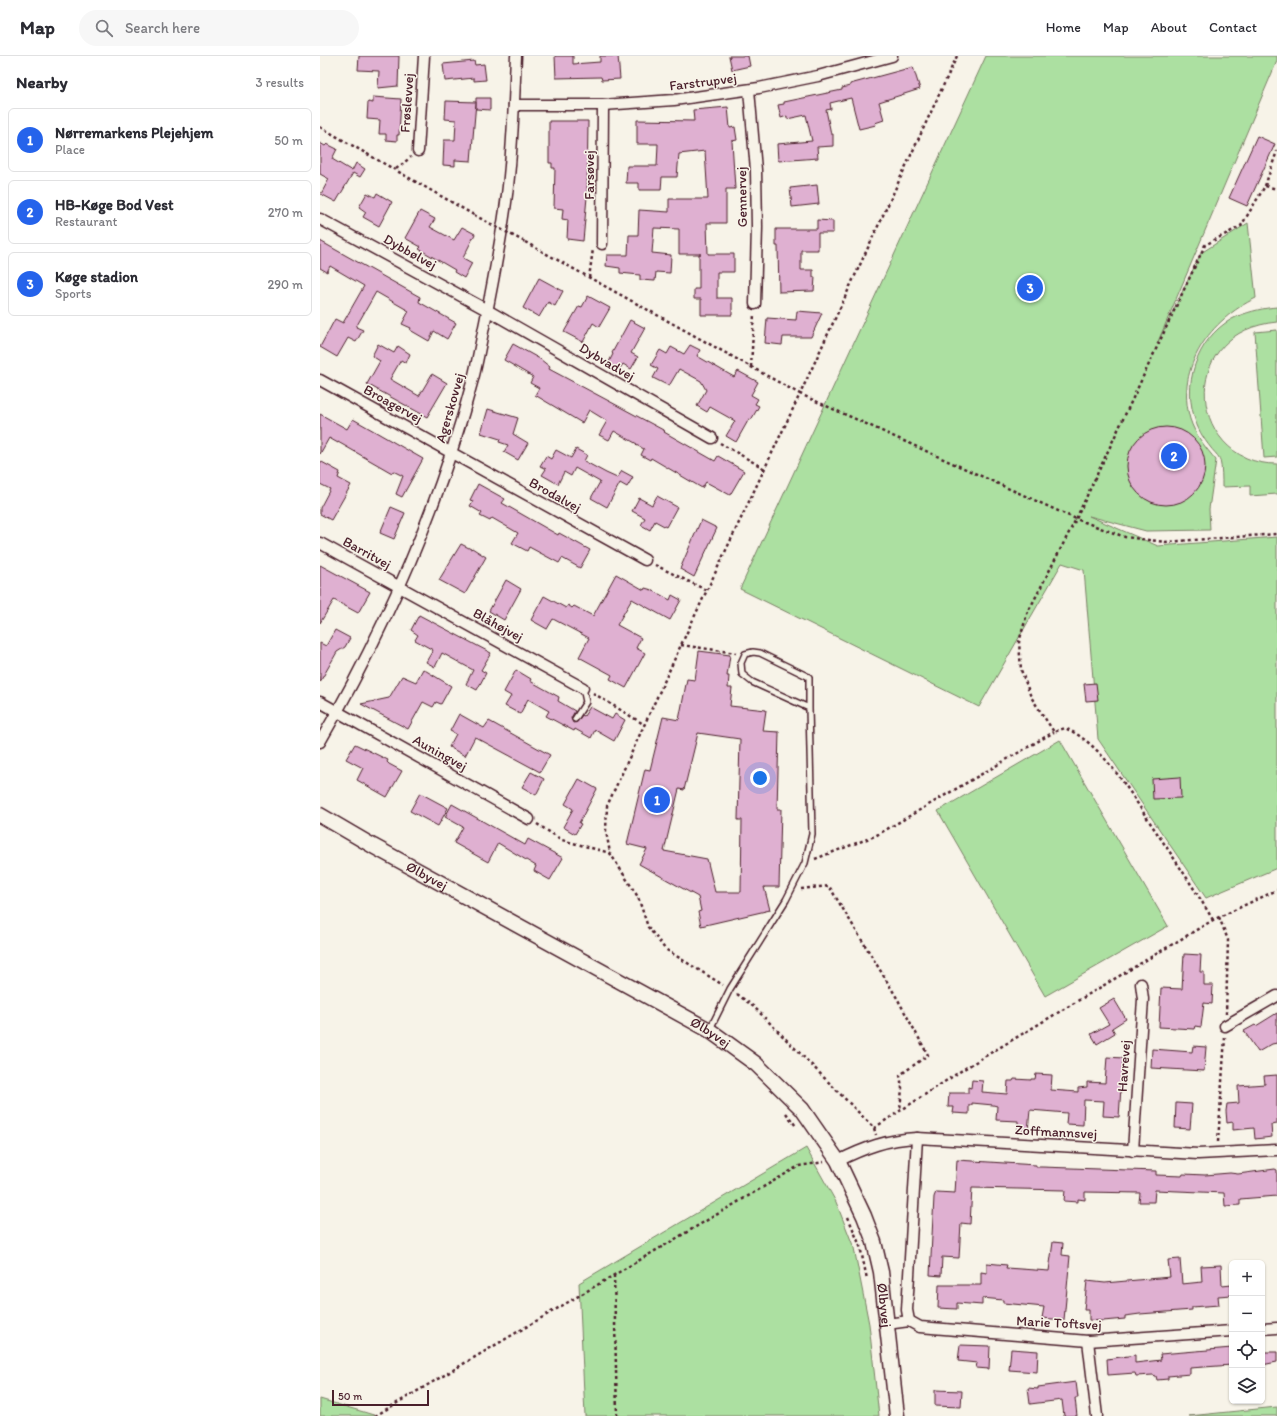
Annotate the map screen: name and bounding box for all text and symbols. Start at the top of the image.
search box [79,10,359,46]
text: Map [20,16,55,39]
icon: search [93,17,115,39]
text: Search here [125,19,200,37]
text: Home [1046,19,1081,36]
text: Map [1103,19,1129,36]
text: About [1151,19,1187,36]
text: Contact [1209,19,1257,36]
street label: Farstrupvej [668,69,738,95]
text: Nearby [16,72,68,92]
street label: Frøslevvej [396,73,418,133]
text: 3 results [255,75,304,90]
text: Nørremarkens Plejehjem [55,124,213,142]
text: 1 [27,133,33,148]
text: 50 m [274,133,303,148]
text: Place [55,142,85,157]
street label: Farsøvej [581,150,598,200]
street label: Gennervej [733,167,751,227]
text: HB-Køge Bod Vest [55,196,174,214]
text: 2 [27,205,33,220]
text: 270 m [268,205,303,220]
text: Restaurant [55,214,117,229]
street label: Dybbølvej [380,230,440,274]
text: Køge stadion [55,268,138,286]
pin: 3 [1017,273,1043,303]
text: 3 [26,277,34,292]
text: 290 m [267,277,303,292]
text: Sports [55,286,91,301]
street label: Dybvadvej [576,339,638,385]
street label: Agerskovvej [432,371,468,445]
street label: Broagervej [361,381,425,427]
pin: 2 [1161,441,1187,471]
street label: Brodalvej [526,474,584,516]
street label: Barritvej [340,533,394,573]
street label: Blåhøjvej [470,604,526,646]
street label: Auningvej [410,731,470,775]
your location [750,768,770,788]
pin: 1 [644,785,670,815]
street label: Ølbyvej [403,857,451,894]
street label: Ølbyvej [688,1013,734,1051]
street label: Havrevej [1114,1039,1134,1093]
street label: Zoffmannsvej [1014,1121,1098,1143]
map controls [1229,1260,1265,1404]
button: + [1229,1260,1265,1296]
street label: Ølbyvej [874,1282,896,1328]
button: − [1229,1296,1265,1332]
street label: Marie Toftsvej [1016,1312,1102,1334]
button: locate [1229,1332,1265,1368]
button: layers [1229,1368,1265,1404]
scale bar [332,1388,429,1407]
text: 50 m [338,1390,362,1403]

